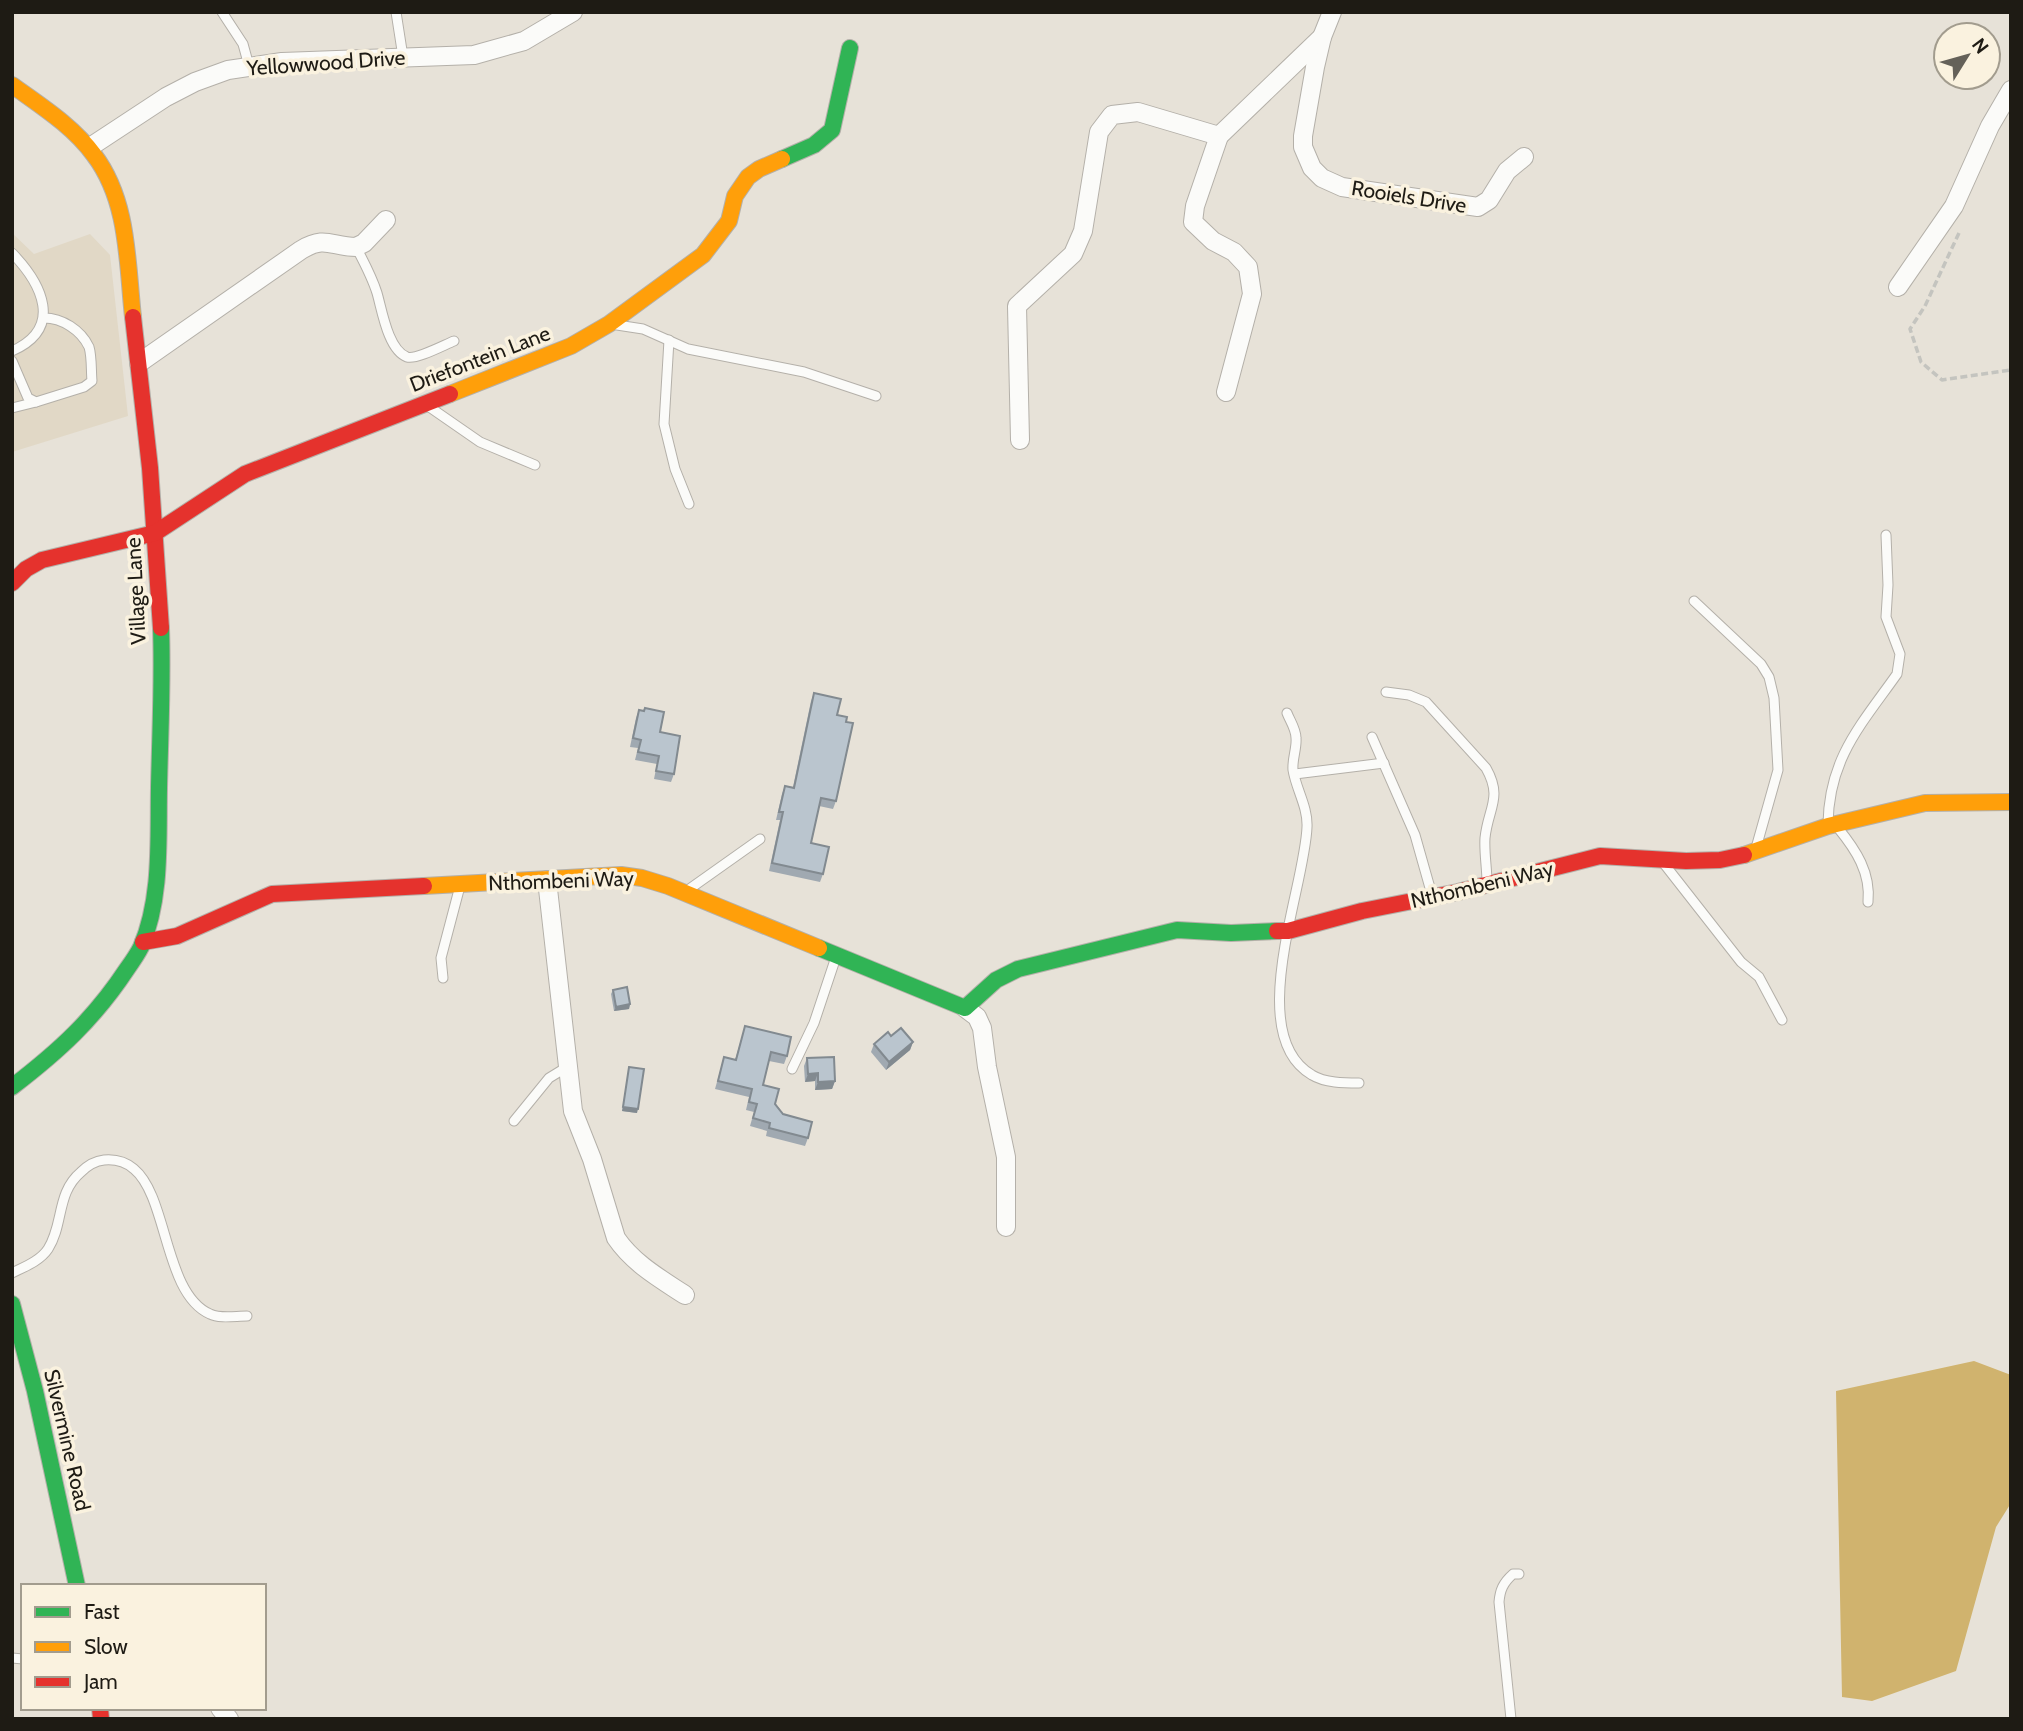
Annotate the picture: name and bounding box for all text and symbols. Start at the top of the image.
north arrow [1932,21,2002,91]
text: N [1967,34,1993,58]
street label: Yellowwood Drive [245,44,406,81]
street label: Rooiels Drive [1350,175,1469,218]
street label: Driefontein Lane [406,320,554,397]
street label: Village Lane [120,537,151,645]
street label: Nthombeni Way [1408,856,1556,913]
street label: Nthombeni Way [488,865,635,896]
street label: Silvermine Road [39,1367,96,1513]
legend [21,1584,266,1710]
text: Fast [84,1599,120,1624]
text: Slow [84,1634,128,1659]
text: Jam [83,1669,118,1694]

